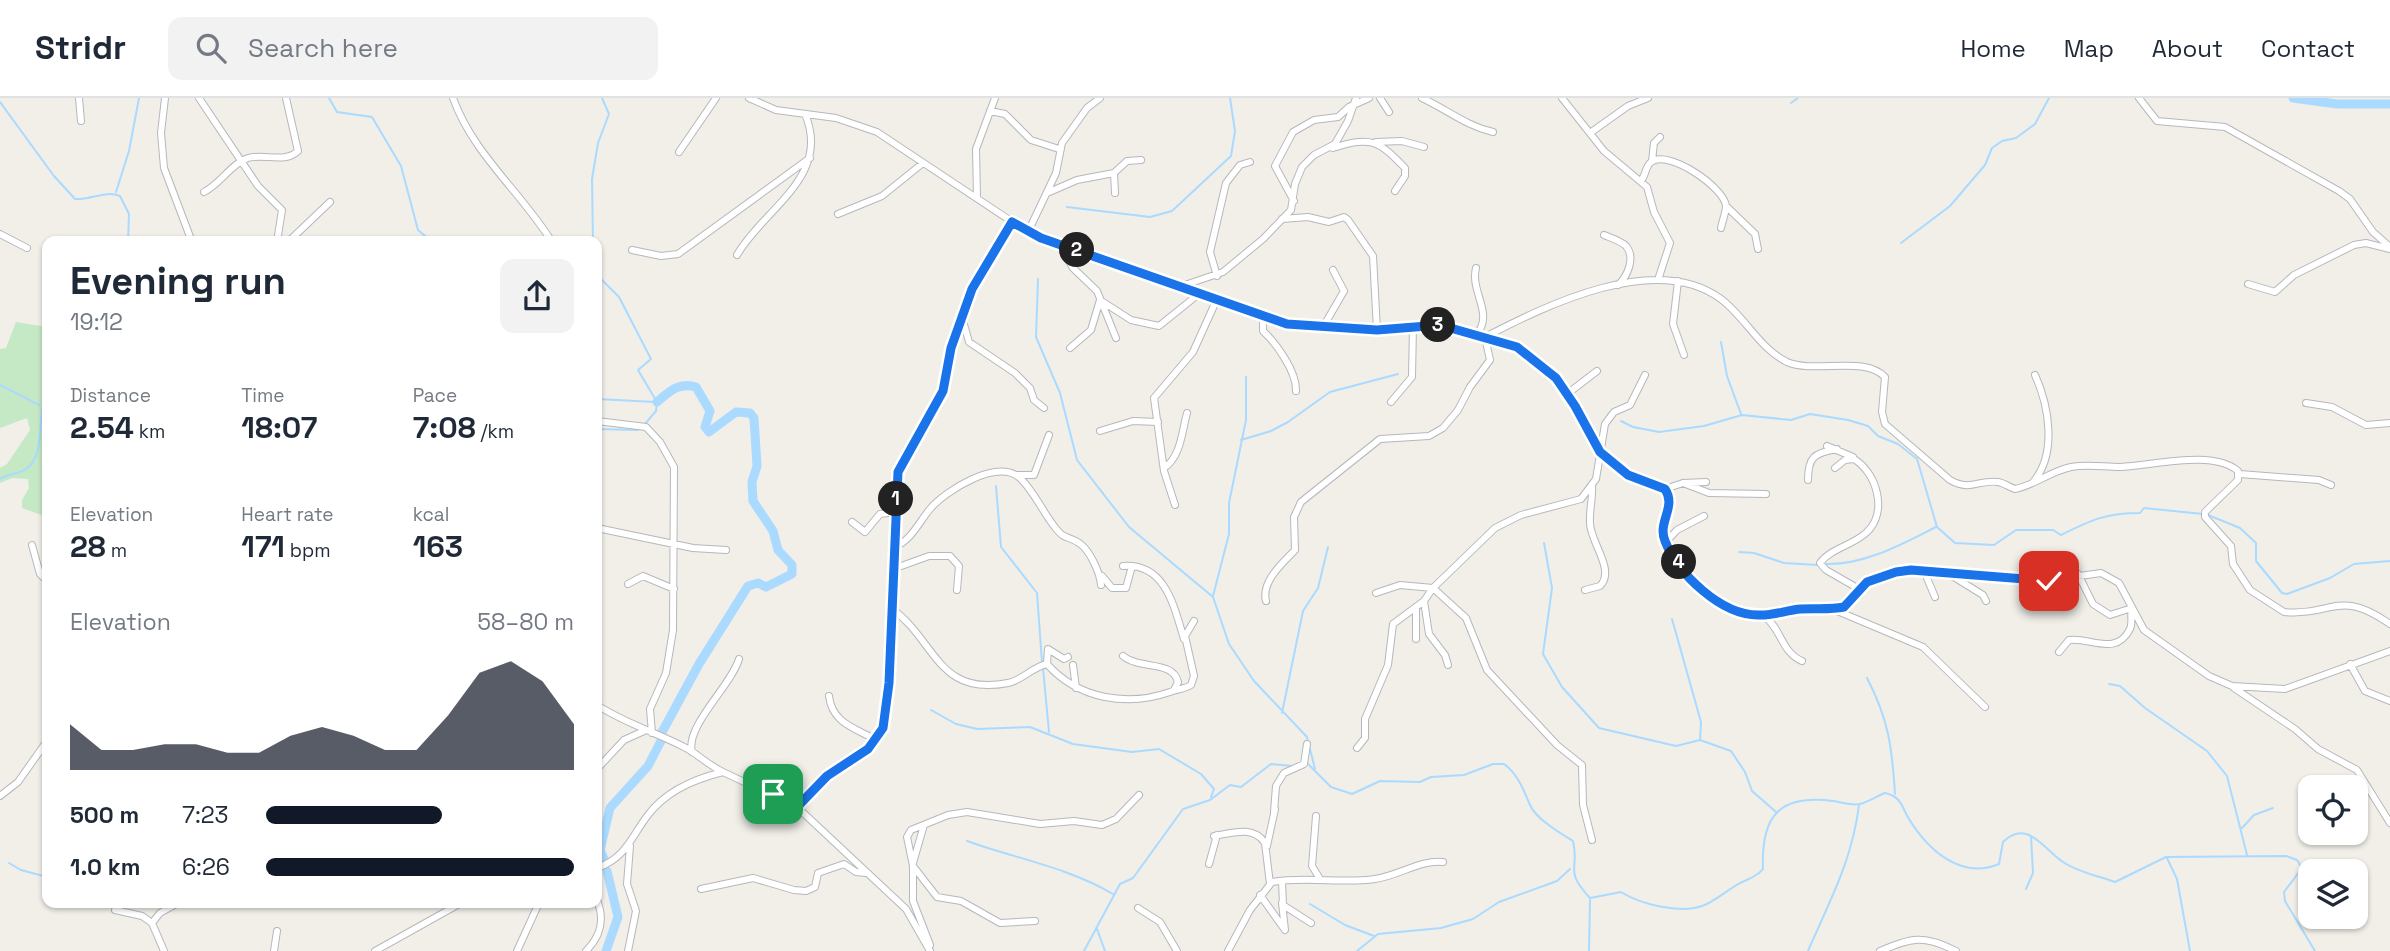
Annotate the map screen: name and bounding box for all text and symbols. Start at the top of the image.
search box [168,17,658,80]
text: Stridr [35,27,126,69]
icon: search [192,29,230,67]
text: Search here [248,31,398,65]
text: Home [1960,33,2026,64]
text: Map [2064,33,2114,64]
text: About [2152,33,2223,64]
text: Contact [2261,33,2355,64]
pin: 2 [1060,232,1094,268]
text: 2 [1071,237,1082,262]
text: Evening run [70,257,286,305]
button: share [500,259,574,333]
text: 19:12 [70,307,123,337]
pin: 3 [1420,308,1456,342]
text: 3 [1432,312,1443,337]
text: Distance [70,383,151,408]
text: Time [241,383,285,408]
text: Pace [413,383,457,408]
text: 2.54 [70,408,134,447]
text: 18:07 [241,408,317,447]
text: 7:08 [413,408,476,447]
text: km [134,419,165,444]
text: /km [476,419,514,444]
pin: 1 [878,482,914,516]
text: 1 [891,486,900,511]
text: Elevation [70,502,153,527]
text: Heart rate [241,502,334,527]
text: kcal [413,502,449,527]
text: 28 [70,527,106,566]
text: 171 [241,527,285,566]
text: 163 [413,527,463,566]
text: m [106,538,127,563]
text: bpm [285,538,330,563]
pin: 4 [1662,545,1696,580]
text: 4 [1672,549,1685,574]
pin [2019,551,2079,611]
icon: check [2030,562,2068,600]
text: Elevation [70,607,171,637]
text: 58–80 m [477,607,574,637]
pin [743,764,803,824]
icon: arrive [754,775,792,813]
map controls [2298,775,2368,929]
button: locate [2298,775,2368,845]
text: 500 m [70,800,139,830]
text: 7:23 [182,800,228,830]
text: 1.0 km [70,852,140,882]
text: 6:26 [182,852,230,882]
button: layers [2298,859,2368,929]

